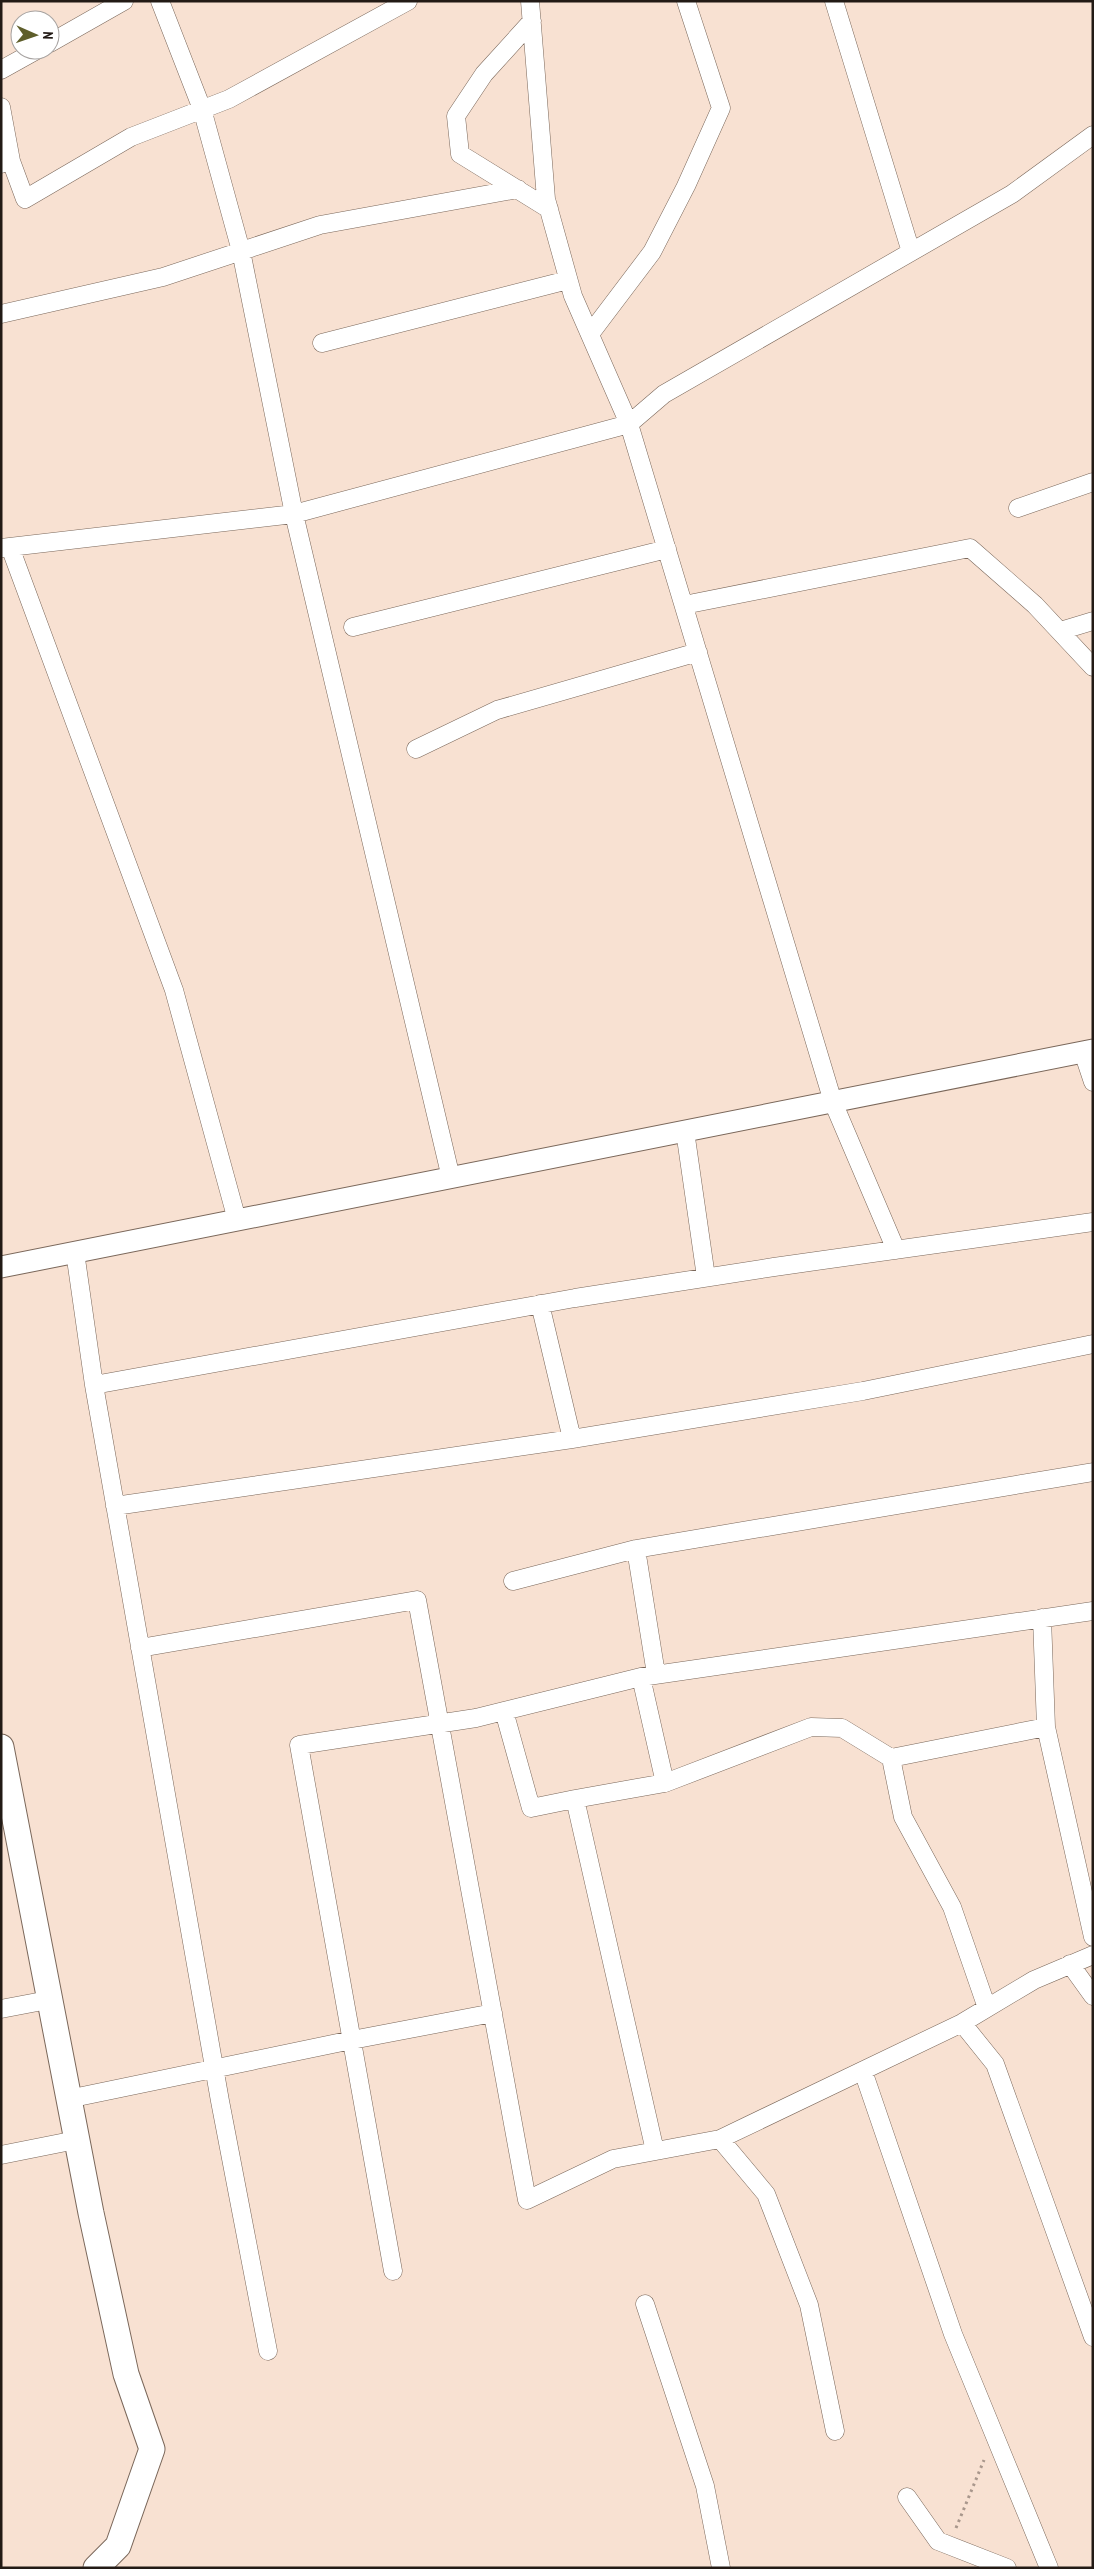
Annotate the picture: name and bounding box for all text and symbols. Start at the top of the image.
north arrow [10,10,60,60]
text: N [39,31,57,40]

